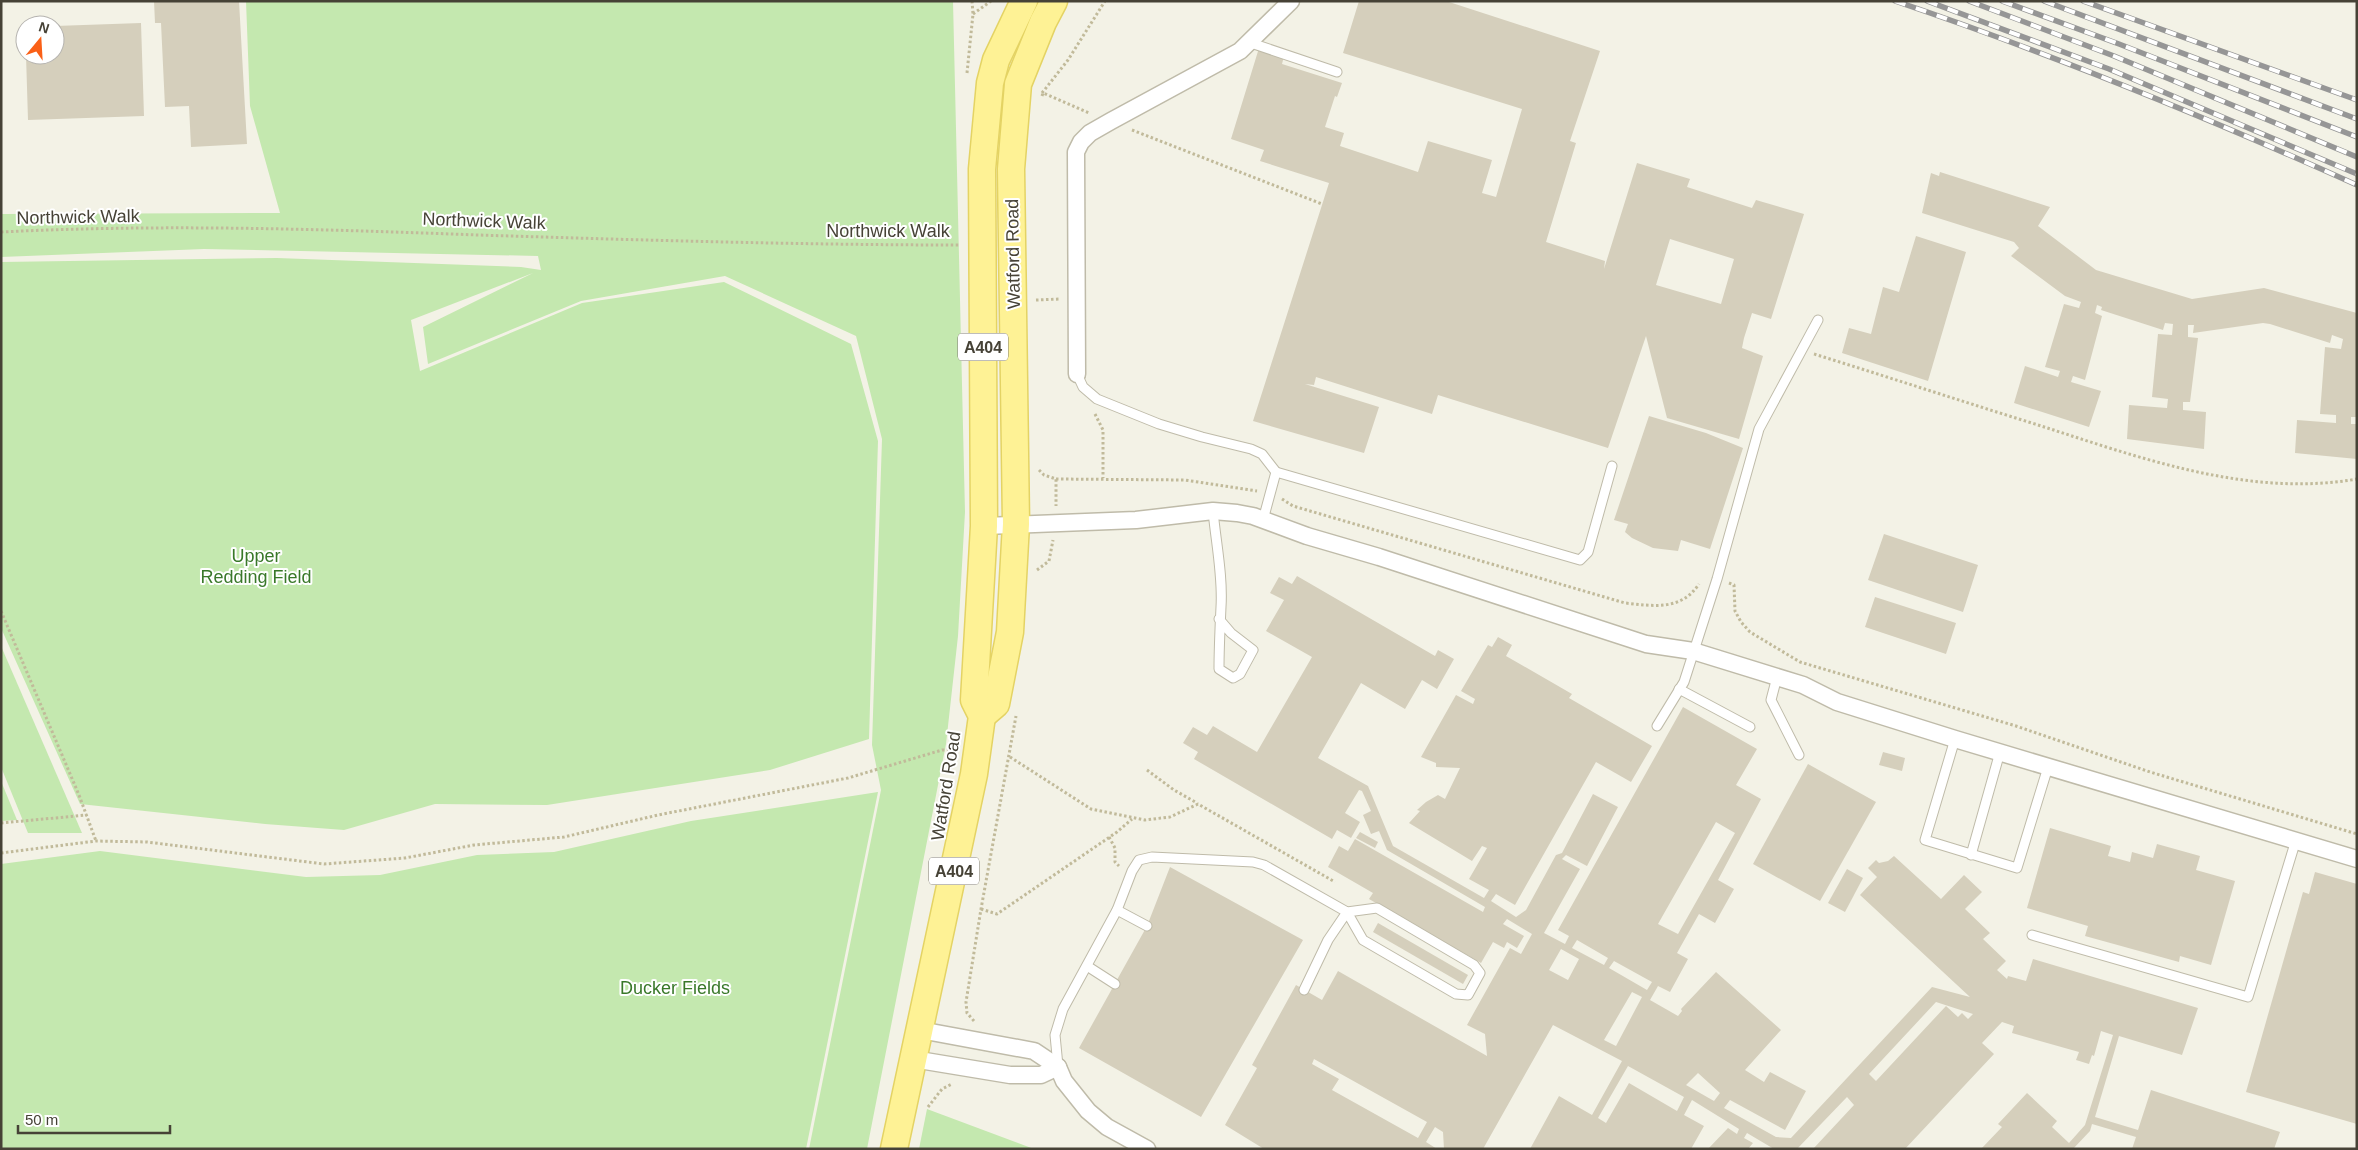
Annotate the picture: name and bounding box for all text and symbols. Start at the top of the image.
north arrow [15,15,65,65]
text: N [37,18,51,37]
street label: Watford Road [1002,199,1024,309]
street label: Northwick Walk [16,206,141,228]
street label: Northwick Walk [422,209,547,233]
street label: Northwick Walk [826,221,951,241]
road number: A404 [958,334,1008,361]
park label: Upper Redding Field [200,546,312,587]
street label: Watford Road [927,730,965,842]
road number: A404 [929,858,979,884]
park label: Ducker Fields [620,978,730,998]
scale bar [18,1102,170,1134]
text: 50 m [25,1111,58,1128]

